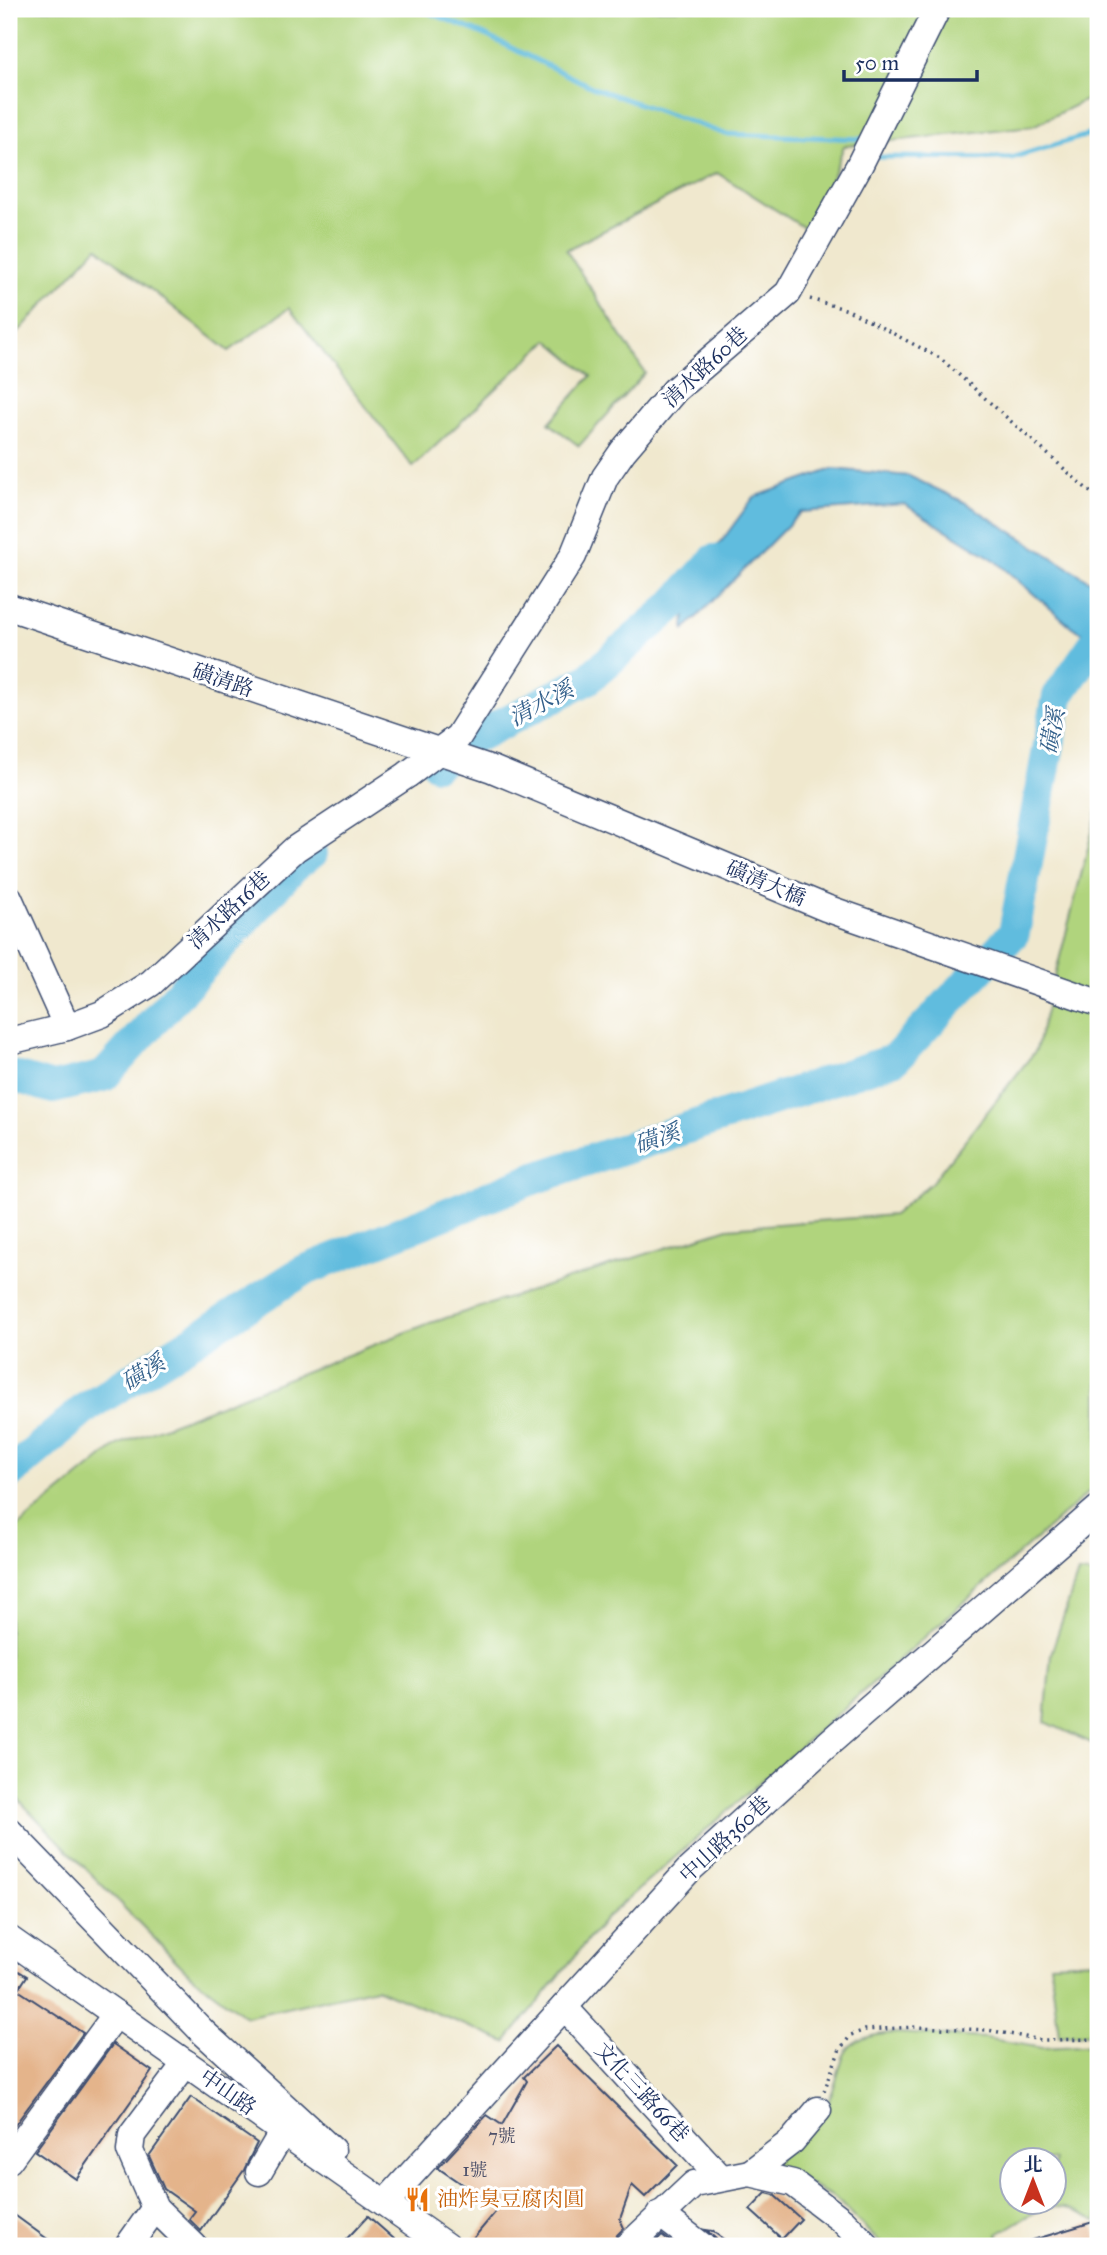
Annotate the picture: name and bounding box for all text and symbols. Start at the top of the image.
scale bar [844,38,978,82]
text: 50 m [855,50,900,76]
street label: 清水路60巷 [657,321,753,413]
street label: 磺清路 [189,657,257,703]
water label: 清水溪 [504,673,581,732]
water label: 磺溪 [1034,703,1071,756]
street label: 磺清大橋 [722,855,810,911]
street label: 清水路16巷 [182,865,276,955]
water label: 磺溪 [631,1117,686,1158]
water label: 磺溪 [116,1346,172,1396]
street label: 中山路360巷 [674,1790,776,1888]
street label: 文化三路66巷 [589,2037,695,2147]
street label: 中山路 [195,2063,261,2121]
house number: 7號 [488,2125,516,2147]
north arrow [998,2146,1068,2216]
text: 北 [1023,2153,1043,2176]
house number: 1號 [462,2159,488,2181]
restaurant icon: 油炸臭豆腐肉圓 [403,2185,431,2213]
place label: 油炸臭豆腐肉圓 [437,2186,584,2212]

